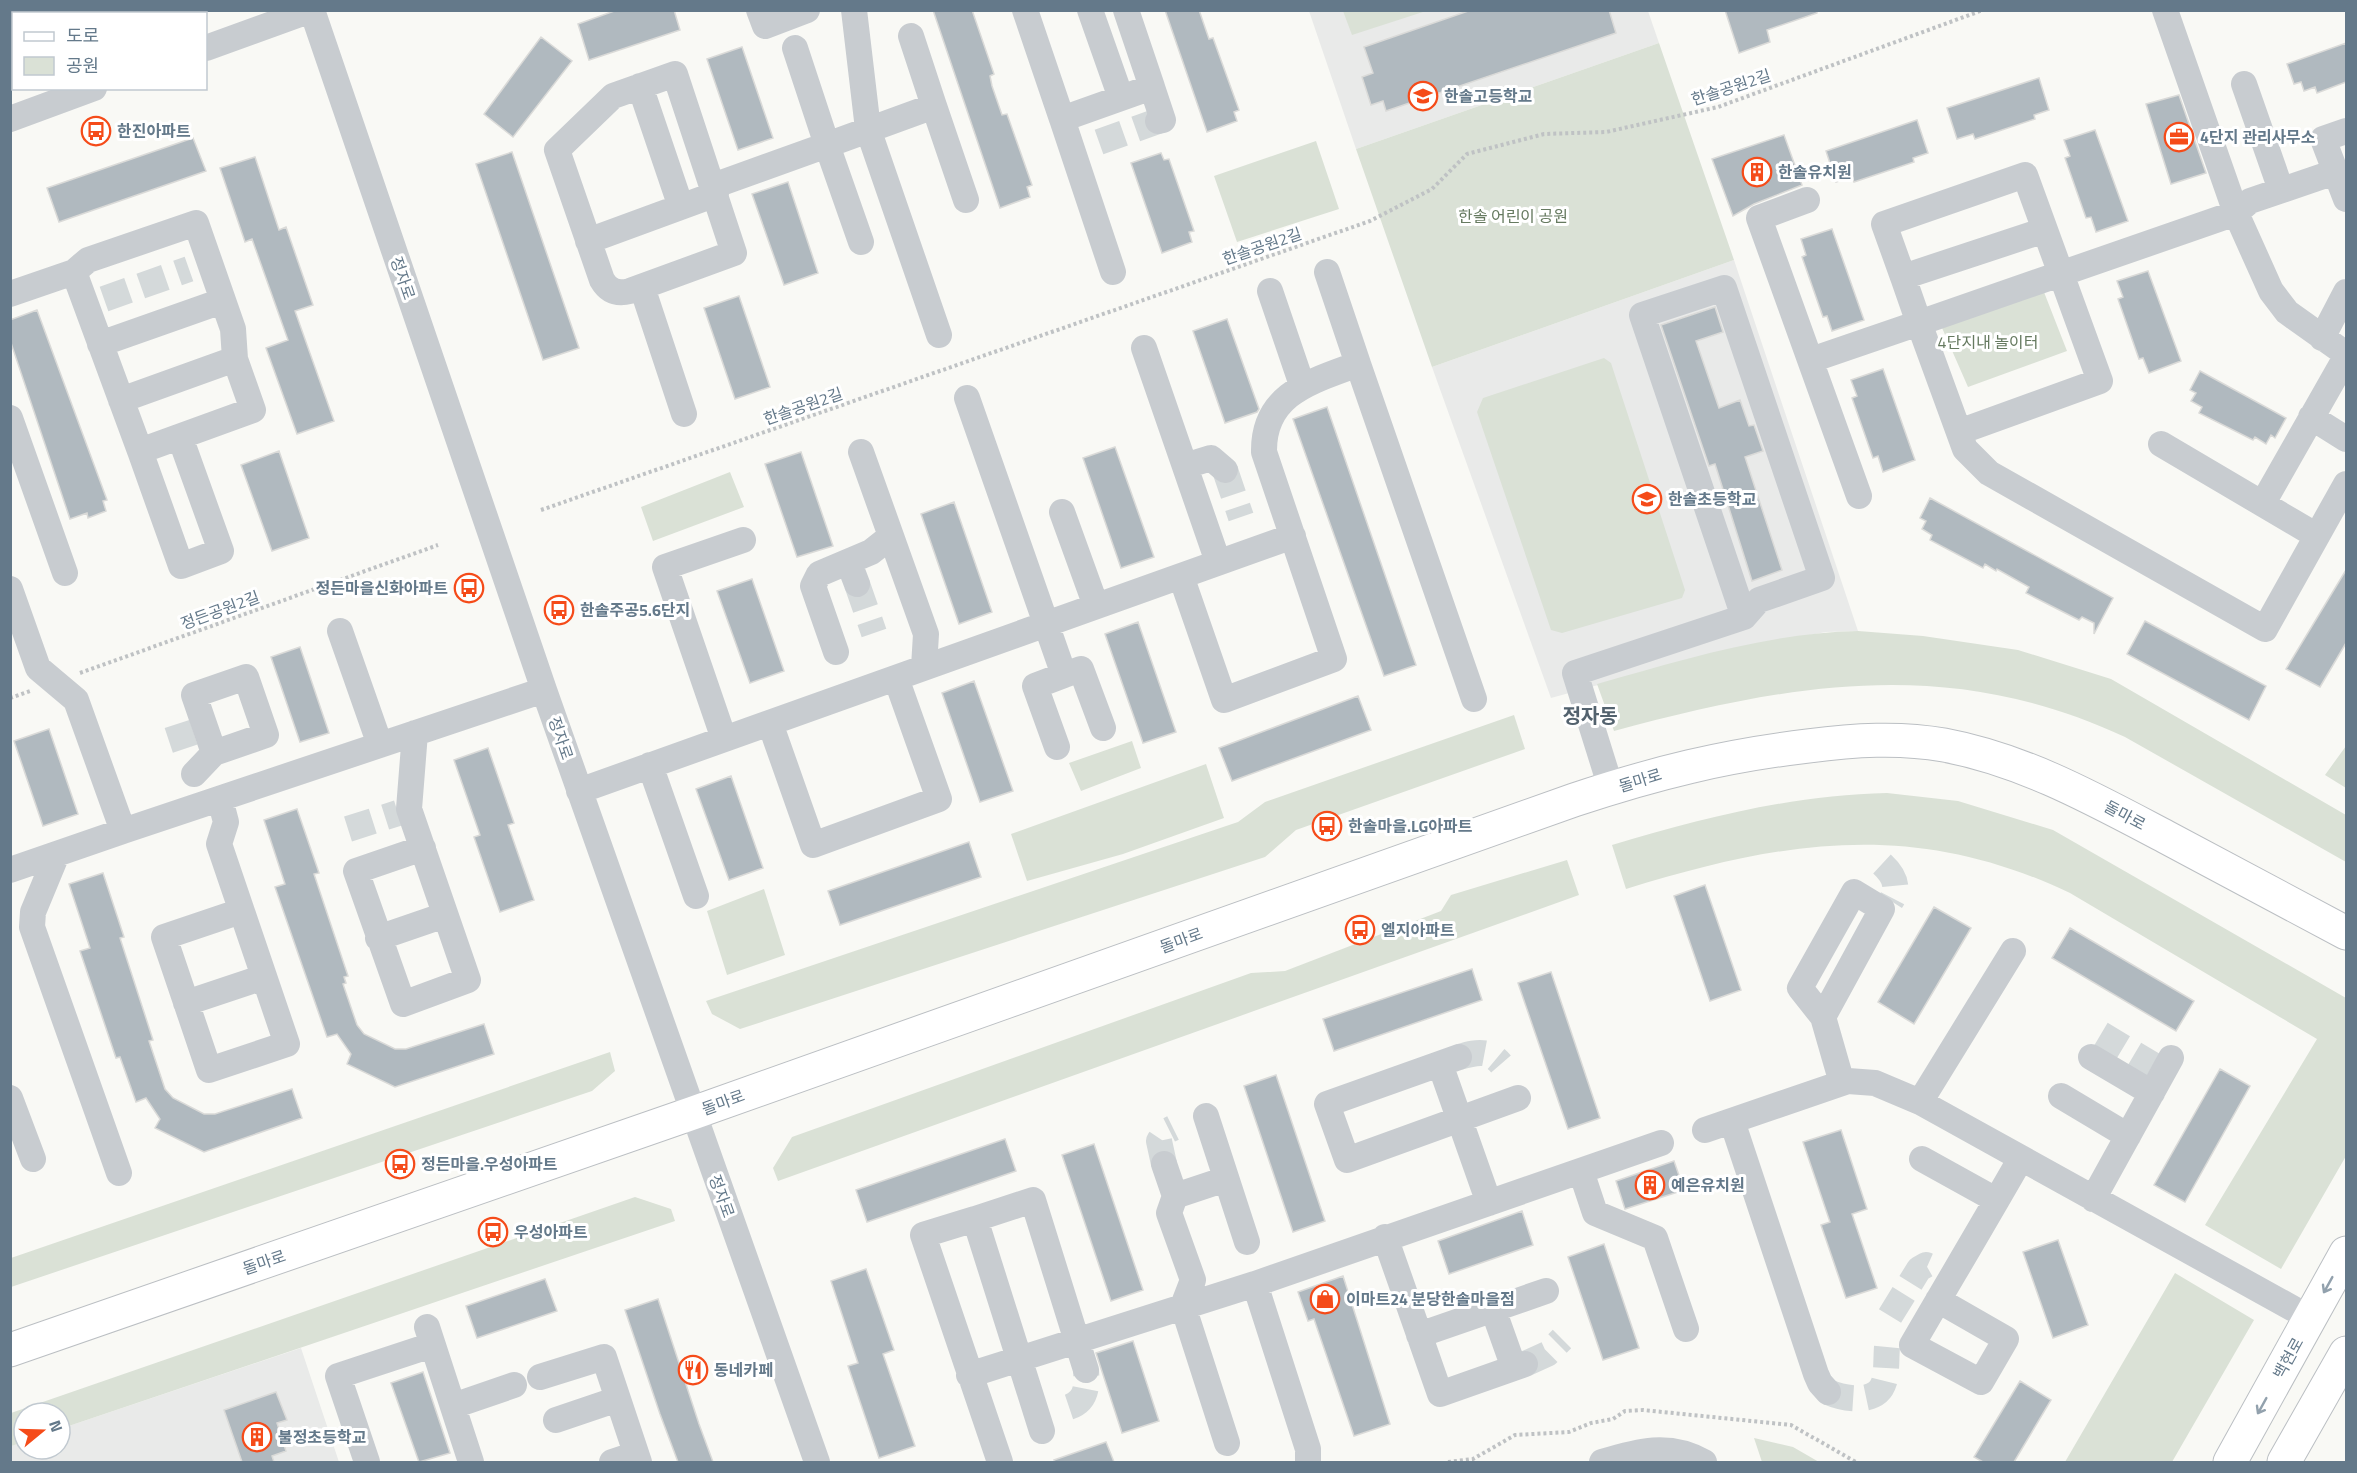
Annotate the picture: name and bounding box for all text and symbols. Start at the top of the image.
legend [12,12,207,90]
text: 도로 [66,22,99,49]
text: 공원 [66,52,99,79]
street label: 한솔공원2길 [1688,63,1774,111]
school or university icon: 한솔고등학교 [1407,80,1439,112]
place label: 한솔고등학교 [1444,84,1533,108]
bus stop icon: 한진아파트 [80,115,112,147]
place label: 한진아파트 [117,119,191,143]
office icon: 4단지 관리사무소 [2163,121,2195,153]
place label: 4단지 관리사무소 [2200,125,2316,149]
building icon: 한솔유치원 [1741,156,1773,188]
place label: 한솔유치원 [1778,160,1852,184]
park label: 한솔 어린이 공원 [1458,204,1568,228]
street label: 한솔공원2길 [1219,221,1305,271]
street label: 정자로 [384,253,422,303]
park label: 4단지내 놀이터 [1938,330,2038,354]
street label: 한솔공원2길 [760,381,846,431]
school or university icon: 한솔초등학교 [1631,483,1663,515]
place label: 한솔초등학교 [1668,487,1757,511]
bus stop icon: 정든마을신화아파트 [453,572,485,604]
place label: 정든마을신화아파트 [316,576,448,600]
street label: 정든공원2길 [177,585,263,635]
bus stop icon: 한솔주공5.6단지 [543,594,575,626]
place label: 한솔주공5.6단지 [580,598,690,622]
district label: 정자동 [1562,700,1618,731]
street label: 정자로 [542,713,580,763]
street label: 돌마로 [1615,762,1665,798]
street label: 돌마로 [2100,794,2150,836]
bus stop icon: 한솔마을.LG아파트 [1311,810,1343,842]
place label: 한솔마을.LG아파트 [1348,814,1473,838]
bus stop icon: 엘지아파트 [1344,914,1376,946]
place label: 엘지아파트 [1381,918,1455,942]
street label: 돌마로 [1156,921,1206,959]
street label: 돌마로 [698,1083,748,1121]
bus stop icon: 정든마을.우성아파트 [384,1148,416,1180]
place label: 정든마을.우성아파트 [421,1152,558,1176]
building icon: 예은유치원 [1634,1169,1666,1201]
street label: 정자로 [703,1171,741,1221]
place label: 예은유치원 [1671,1173,1745,1197]
bus stop icon: 우성아파트 [477,1216,509,1248]
place label: 우성아파트 [514,1220,588,1244]
street label: 돌마로 [239,1243,289,1281]
one-way arrow [2322,1277,2334,1294]
shop icon: 이마트24 분당한솔마을점 [1309,1283,1341,1315]
place label: 이마트24 분당한솔마을점 [1346,1287,1515,1311]
street label: 백현로 [2267,1333,2309,1383]
restaurant icon: 동네카페 [677,1354,709,1386]
place label: 동네카페 [714,1358,773,1382]
one-way arrow [2256,1396,2267,1414]
north arrow [12,1401,72,1461]
text: N [43,1417,69,1435]
building icon: 불정초등학교 [241,1421,273,1453]
place label: 불정초등학교 [278,1425,367,1449]

